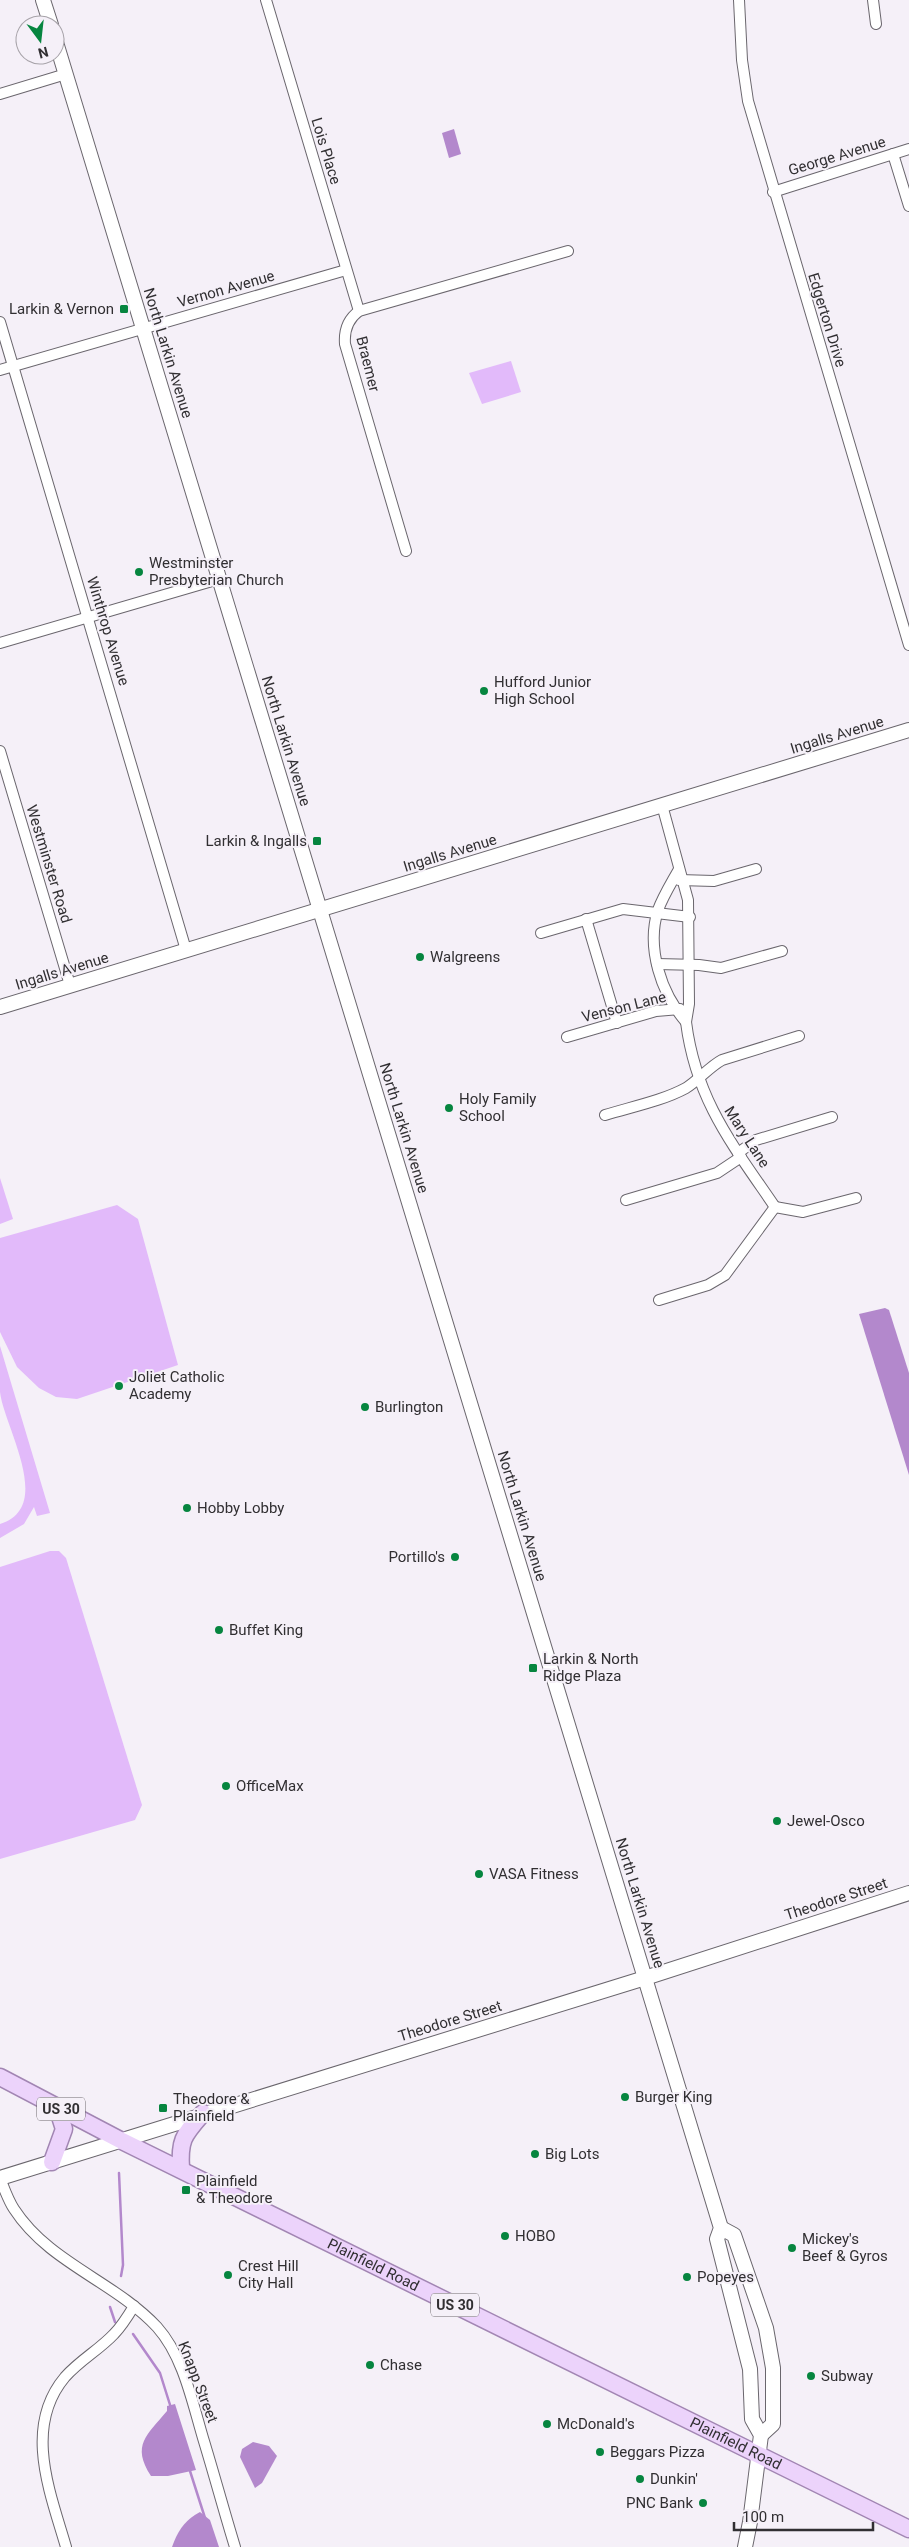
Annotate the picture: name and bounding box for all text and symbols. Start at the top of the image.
north arrow [15,15,65,65]
text: N [37,44,50,62]
street label: Lois Place [307,115,345,187]
street label: George Avenue [786,133,888,179]
street label: Vernon Avenue [175,267,277,311]
street label: Edgerton Drive [804,271,850,369]
street label: North Larkin Avenue [140,286,196,420]
place label: Larkin & Vernon [9,300,114,318]
marker: Larkin & Vernon [118,303,130,315]
street label: Braemer [352,334,384,394]
place label: Westminster Presbyterian Church [149,554,284,589]
marker: Westminster Presbyterian Church [133,566,145,578]
street label: Winthrop Avenue [83,574,133,688]
place label: Hufford Junior High School [494,673,591,708]
street label: North Larkin Avenue [258,674,314,808]
marker: Hufford Junior High School [478,685,490,697]
street label: Ingalls Avenue [788,712,886,758]
street label: Westminster Road [22,803,76,925]
street label: Ingalls Avenue [401,830,499,876]
place label: Larkin & Ingalls [205,832,307,850]
marker: Larkin & Ingalls [311,835,323,847]
street label: Ingalls Avenue [13,948,111,994]
place label: Walgreens [430,948,500,966]
marker: Walgreens [414,951,426,963]
street label: Venson Lane [580,988,668,1026]
street label: North Larkin Avenue [376,1061,432,1195]
place label: Holy Family School [459,1090,536,1125]
marker: Holy Family School [443,1102,455,1114]
street label: Mary Lane [720,1103,774,1171]
place label: Joliet Catholic Academy [129,1368,225,1403]
marker: Joliet Catholic Academy [113,1380,125,1392]
place label: Burlington [375,1398,443,1416]
marker: Burlington [359,1401,371,1413]
street label: North Larkin Avenue [494,1449,550,1583]
place label: Hobby Lobby [197,1499,284,1517]
marker: Hobby Lobby [181,1502,193,1514]
place label: Portillo's [388,1548,445,1566]
marker: Portillo's [449,1551,461,1563]
place label: Buffet King [229,1621,303,1639]
marker: Buffet King [213,1624,225,1636]
place label: Larkin & North Ridge Plaza [543,1650,639,1685]
marker: Larkin & North Ridge Plaza [527,1662,539,1674]
place label: OfficeMax [236,1777,304,1795]
marker: OfficeMax [220,1780,232,1792]
place label: Jewel-Osco [787,1812,865,1830]
marker: Jewel-Osco [771,1815,783,1827]
street label: North Larkin Avenue [612,1836,668,1970]
place label: VASA Fitness [489,1865,579,1883]
marker: VASA Fitness [473,1868,485,1880]
street label: Theodore Street [782,1874,890,1924]
street label: Theodore Street [396,1997,504,2045]
place label: Burger King [635,2088,713,2106]
place label: Theodore & Plainfield [173,2090,250,2125]
marker: Burger King [619,2091,631,2103]
road number: US 30 [37,2098,85,2120]
marker: Theodore & Plainfield [157,2102,169,2114]
place label: Big Lots [545,2145,599,2163]
marker: Big Lots [529,2148,541,2160]
place label: Plainfield & Theodore [196,2172,272,2207]
marker: Plainfield & Theodore [180,2184,192,2196]
place label: HOBO [515,2227,556,2245]
marker: HOBO [499,2230,511,2242]
place label: Mickey's Beef & Gyros [802,2230,888,2265]
street label: Plainfield Road [325,2235,422,2295]
marker: Mickey's Beef & Gyros [786,2242,798,2254]
place label: Crest Hill City Hall [238,2257,299,2292]
place label: Popeyes [697,2268,754,2286]
marker: Crest Hill City Hall [222,2269,234,2281]
marker: Popeyes [681,2271,693,2283]
road number: US 30 [431,2294,479,2316]
street label: Knapp Street [174,2339,222,2425]
place label: Chase [380,2356,422,2374]
marker: Chase [364,2359,376,2371]
place label: Subway [821,2367,873,2385]
marker: Subway [805,2370,817,2382]
street label: Plainfield Road [687,2413,784,2474]
place label: McDonald's [557,2415,635,2433]
marker: McDonald's [541,2418,553,2430]
place label: Beggars Pizza [610,2443,705,2461]
marker: Beggars Pizza [594,2446,606,2458]
place label: Dunkin' [650,2470,698,2488]
marker: Dunkin' [634,2473,646,2485]
place label: PNC Bank [626,2494,693,2512]
marker: PNC Bank [697,2497,709,2509]
scale bar [734,2500,873,2532]
text: 100 m [742,2508,784,2526]

